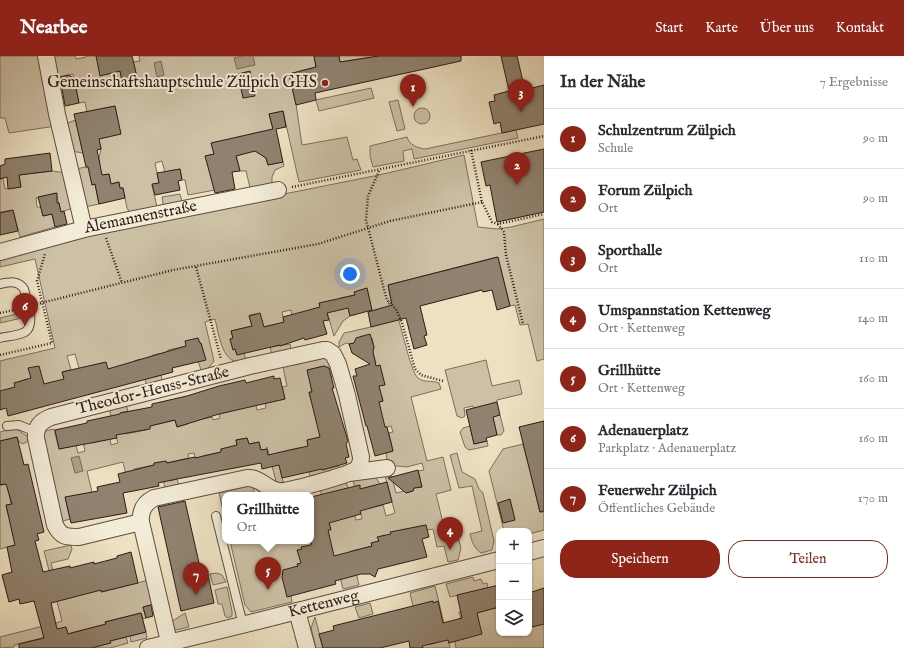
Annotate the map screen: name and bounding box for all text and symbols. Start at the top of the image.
text: Nearbee [20,16,87,40]
text: Start [655,19,683,37]
text: Karte [705,19,738,37]
text: Über uns [760,19,814,37]
text: Kontakt [836,19,884,37]
text: In der Nähe [560,72,645,93]
place label: Gemeinschaftshauptschule Zülpich GHS [47,73,317,93]
pin: 1 [400,74,426,107]
text: 7 Ergebnisse [820,74,888,91]
marker: Gemeinschaftshauptschule Zülpich GHS [320,78,330,88]
pin: 3 [508,79,534,112]
text: Schulzentrum Zülpich [598,121,736,140]
text: 1 [571,130,575,147]
text: 90 m [863,130,888,147]
text: Schule [598,140,633,157]
pin: 2 [504,152,530,185]
text: Forum Zülpich [598,181,692,200]
text: 2 [570,190,576,207]
text: 90 m [863,190,888,207]
street label: Alemannenstraße [82,197,199,239]
text: Ort [598,200,618,217]
text: Sporthalle [598,241,662,260]
text: 3 [571,250,575,267]
text: 110 m [859,250,888,267]
text: Ort [598,260,618,277]
your location [340,264,360,284]
pin: 6 [12,293,38,326]
text: Umspannstation Kettenweg [598,301,771,320]
text: 4 [570,310,576,327]
text: 140 m [858,310,888,327]
text: Ort · Kettenweg [598,320,685,337]
text: Grillhütte [598,361,661,380]
street label: Theodor-Heuss-Straße [75,362,231,420]
text: 5 [571,370,575,387]
text: 160 m [858,370,888,387]
text: Ort · Kettenweg [598,380,685,397]
text: Adenauerplatz [598,421,688,440]
text: 6 [570,430,576,447]
text: 160 m [858,430,888,447]
text: Parkplatz · Adenauerplatz [598,440,736,457]
text: Feuerwehr Zülpich [598,481,717,500]
text: 7 [570,490,576,507]
text: 170 m [858,490,888,507]
popup [222,492,314,544]
text: Grillhütte [237,500,299,519]
text: Öffentliches Gebäude [598,500,715,517]
pin: 4 [437,517,463,550]
text: Ort [237,519,257,536]
map controls [496,528,532,636]
button: + [496,528,532,564]
button: Speichern [560,540,720,578]
button: Teilen [728,540,888,578]
pin: 5 [255,557,281,590]
pin: 7 [183,562,209,595]
button: − [496,564,532,600]
street label: Kettenweg [286,586,361,623]
button: layers [496,600,532,636]

